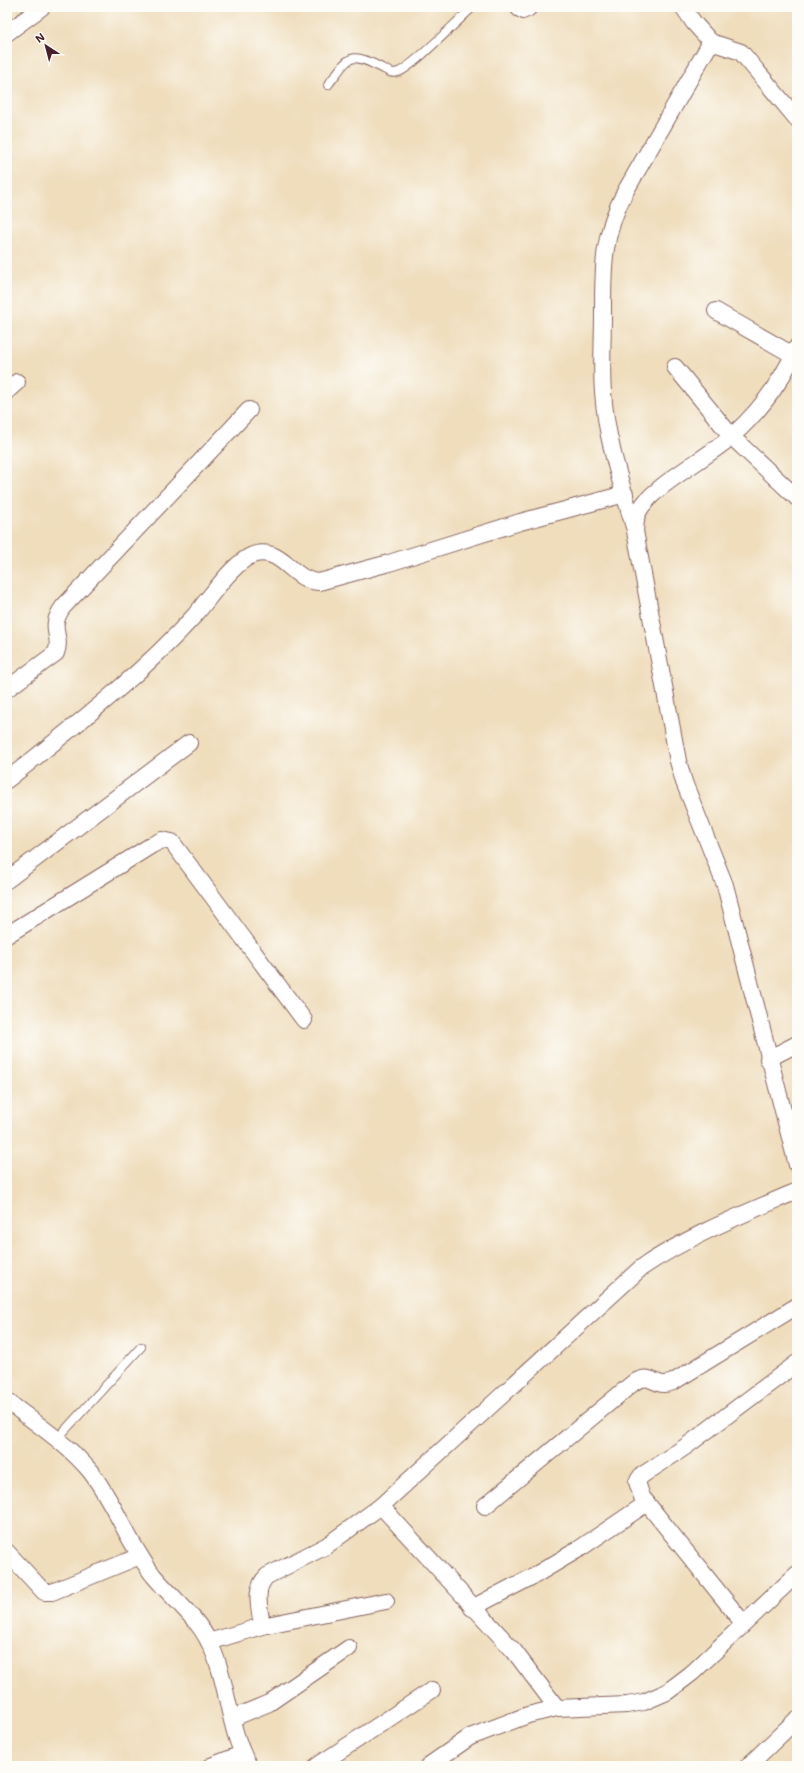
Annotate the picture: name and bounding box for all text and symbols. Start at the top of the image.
north arrow [26,26,66,66]
text: N [32,29,48,46]

